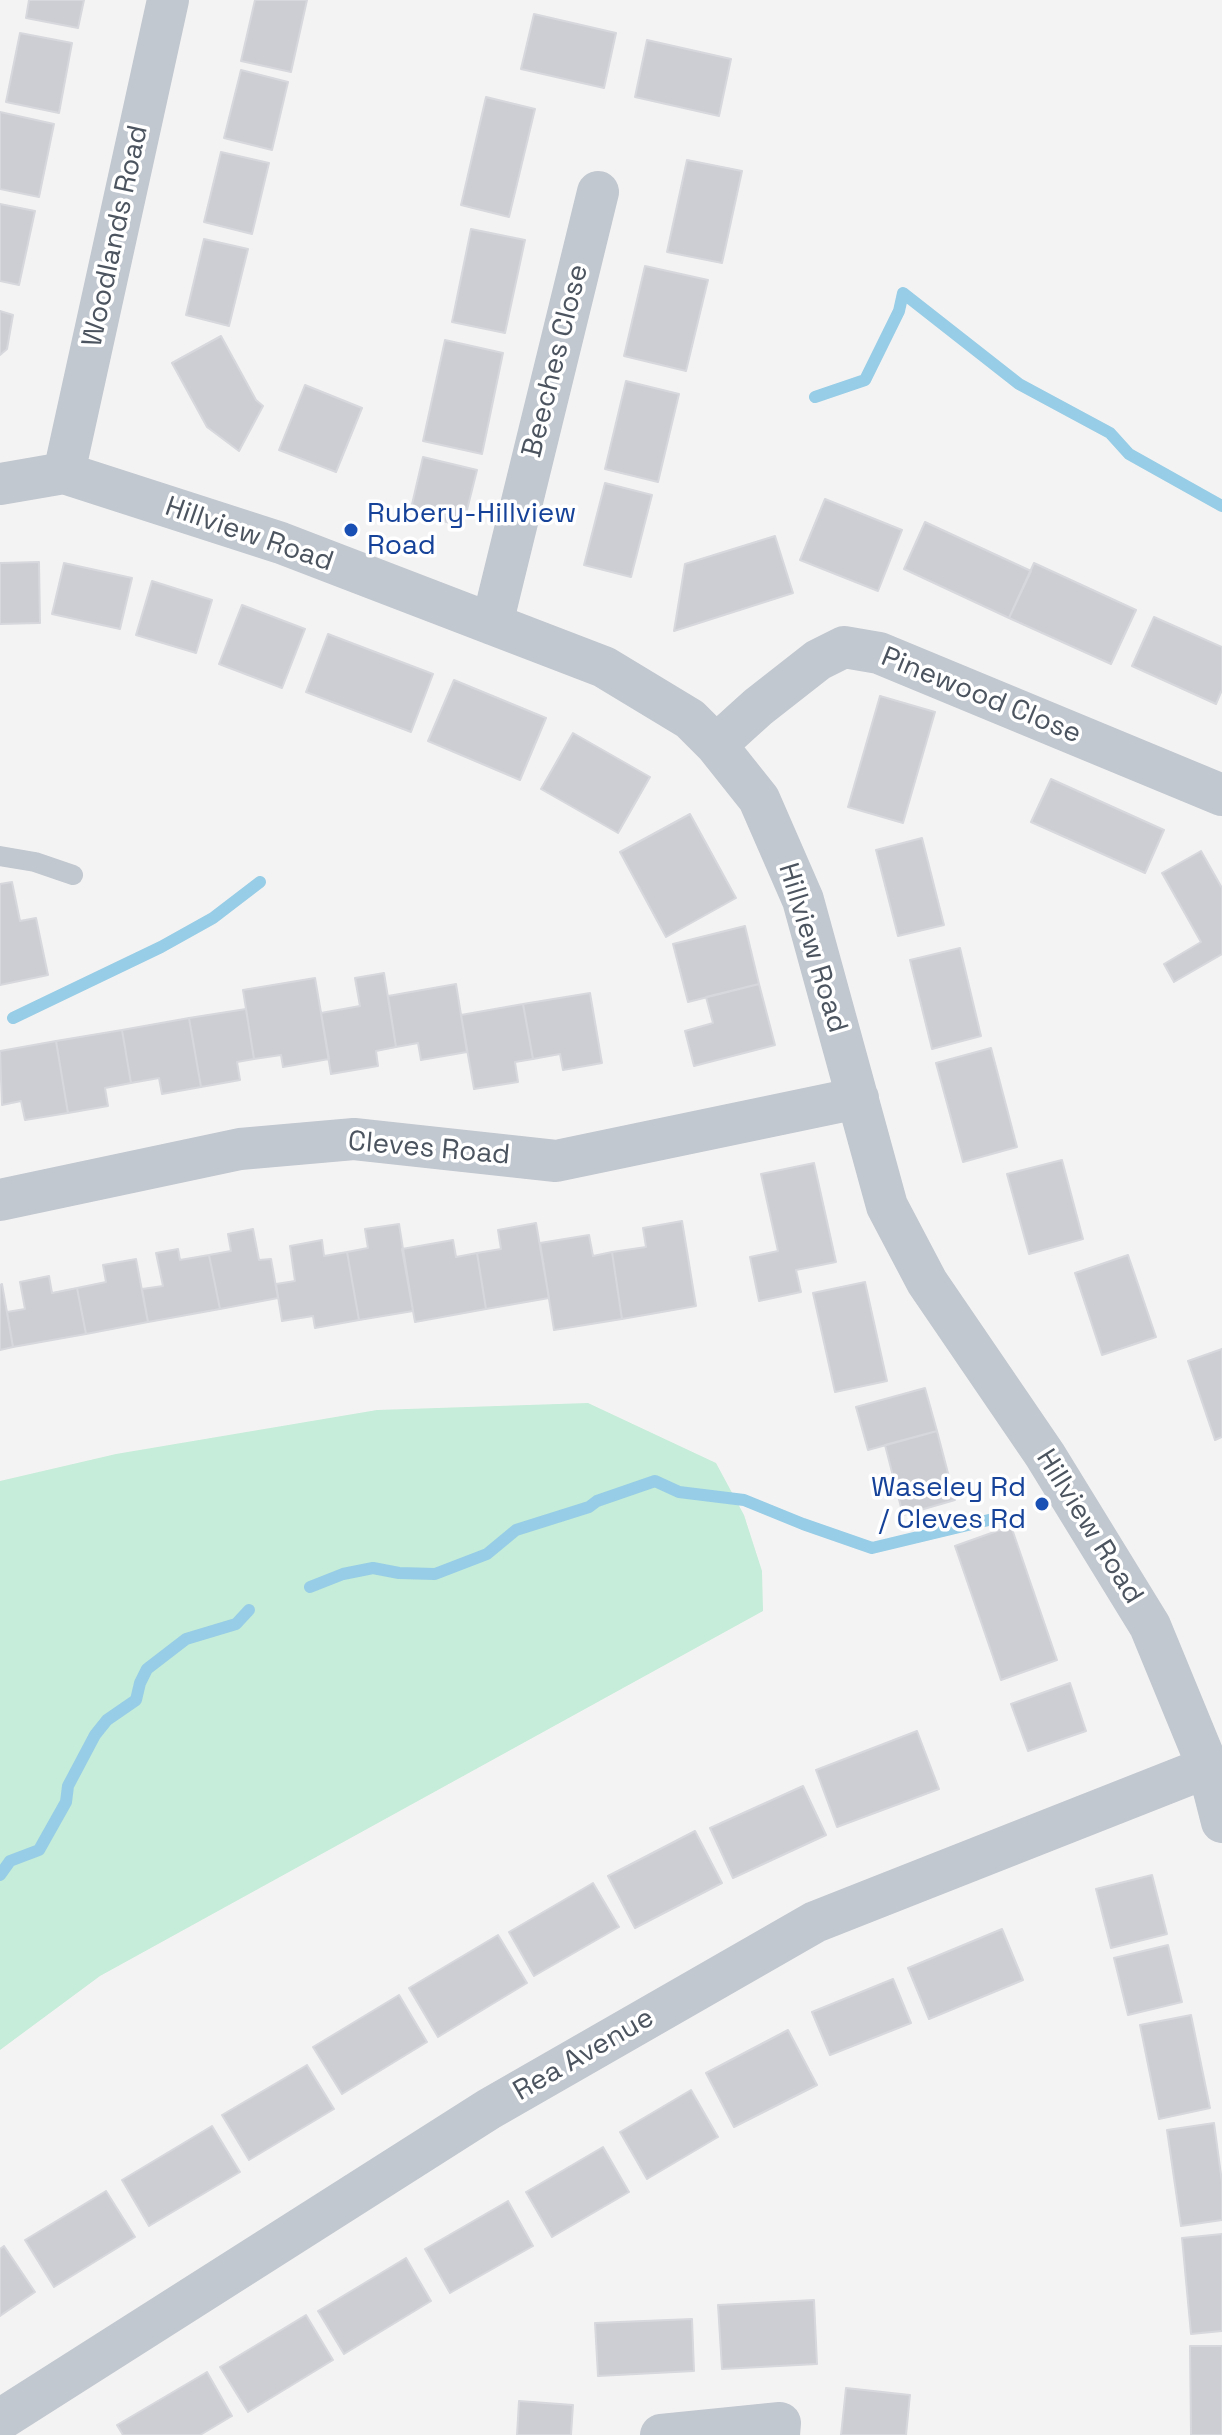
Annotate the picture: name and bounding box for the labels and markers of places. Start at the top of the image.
place label: Rubery-Hillview Road [367,497,576,563]
marker: Rubery-Hillview Road [342,521,360,539]
place label: Waseley Rd / Cleves Rd [871,1471,1026,1537]
marker: Waseley Rd / Cleves Rd [1033,1495,1051,1513]

